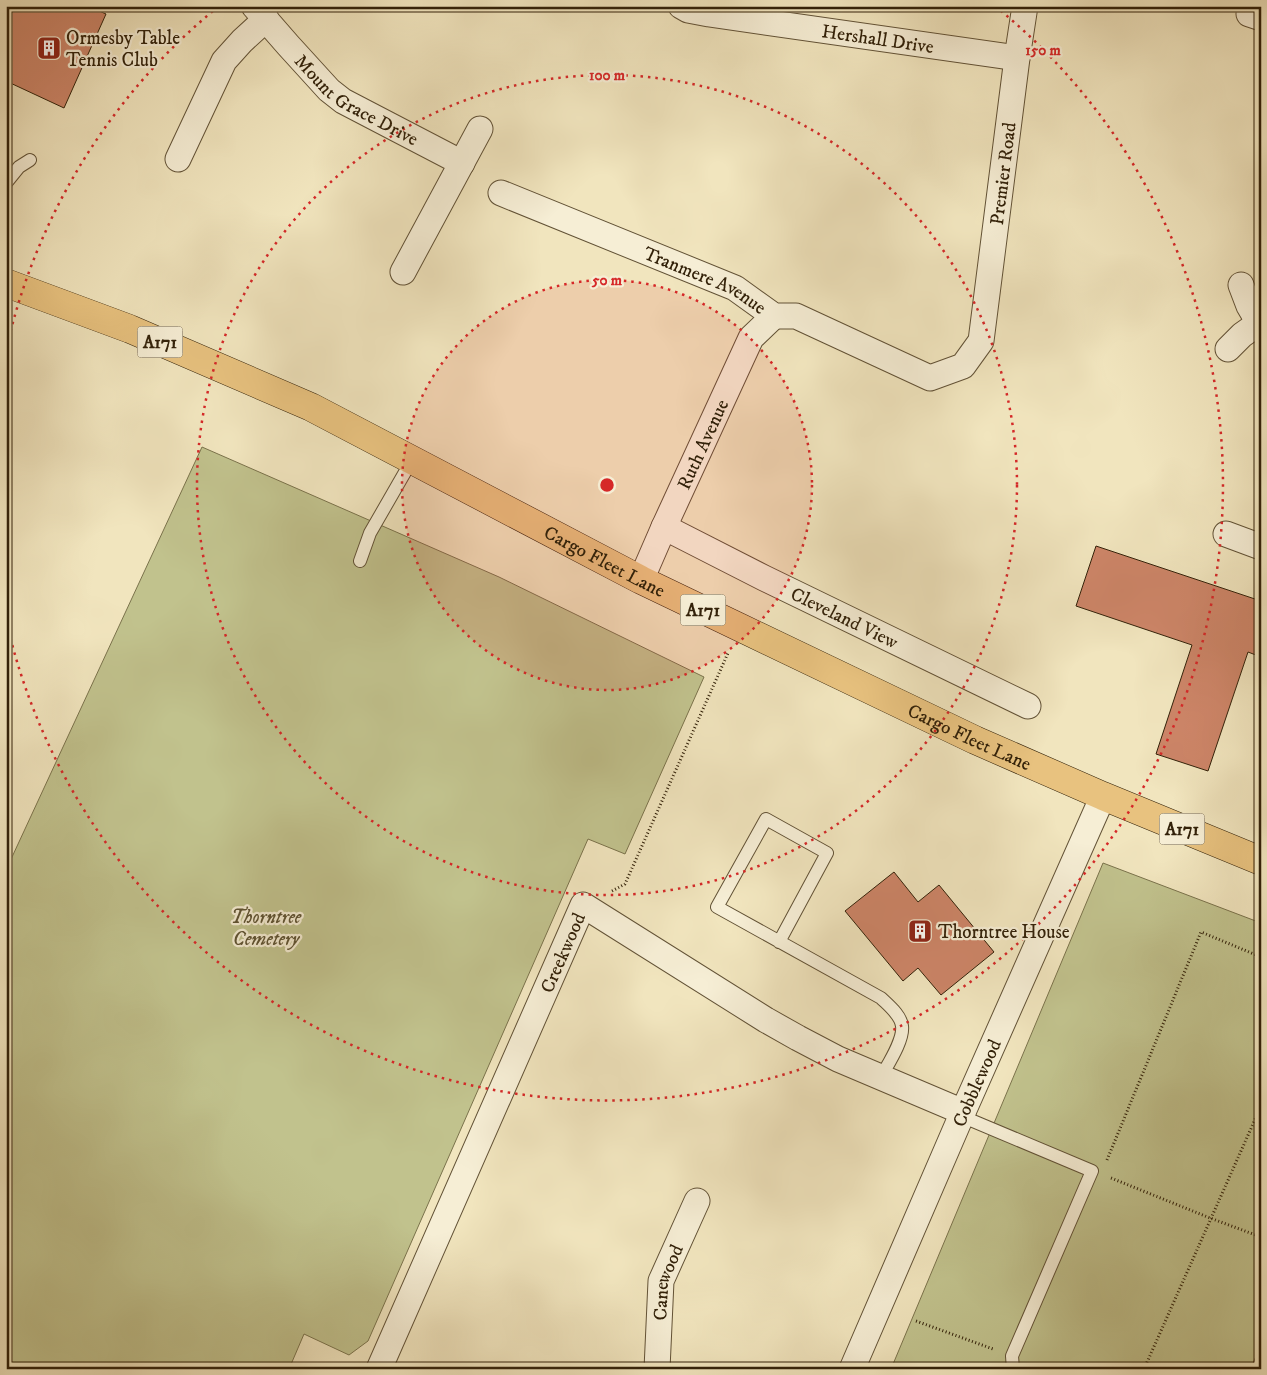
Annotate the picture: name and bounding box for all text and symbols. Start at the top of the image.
street label: Hershall Drive [820,20,935,59]
place label: Ormesby Table Tennis Club [66,27,180,72]
building icon: Ormesby Table Tennis Club [36,35,62,61]
text: 150 m [1025,41,1061,60]
street label: Mount Grace Drive [289,50,422,151]
text: 100 m [589,66,626,85]
street label: Premier Road [986,120,1022,226]
street label: Tranmere Avenue [640,242,770,320]
text: 50 m [591,271,623,290]
road number: A171 [138,327,182,358]
street label: Ruth Avenue [673,396,734,494]
centre of rings [598,476,616,494]
street label: Cargo Fleet Lane [540,521,669,603]
street label: Cleveland View [787,583,901,654]
road number: A171 [680,594,726,626]
street label: Cargo Fleet Lane [904,700,1034,776]
road number: A171 [1160,814,1204,844]
park label: Thorntree Cemetery [231,906,302,951]
street label: Creekwood [536,909,591,997]
building icon: Thorntree House [907,918,933,944]
place label: Thorntree House [938,921,1070,944]
street label: Cobblewood [948,1036,1007,1131]
street label: Canewood [649,1241,689,1321]

